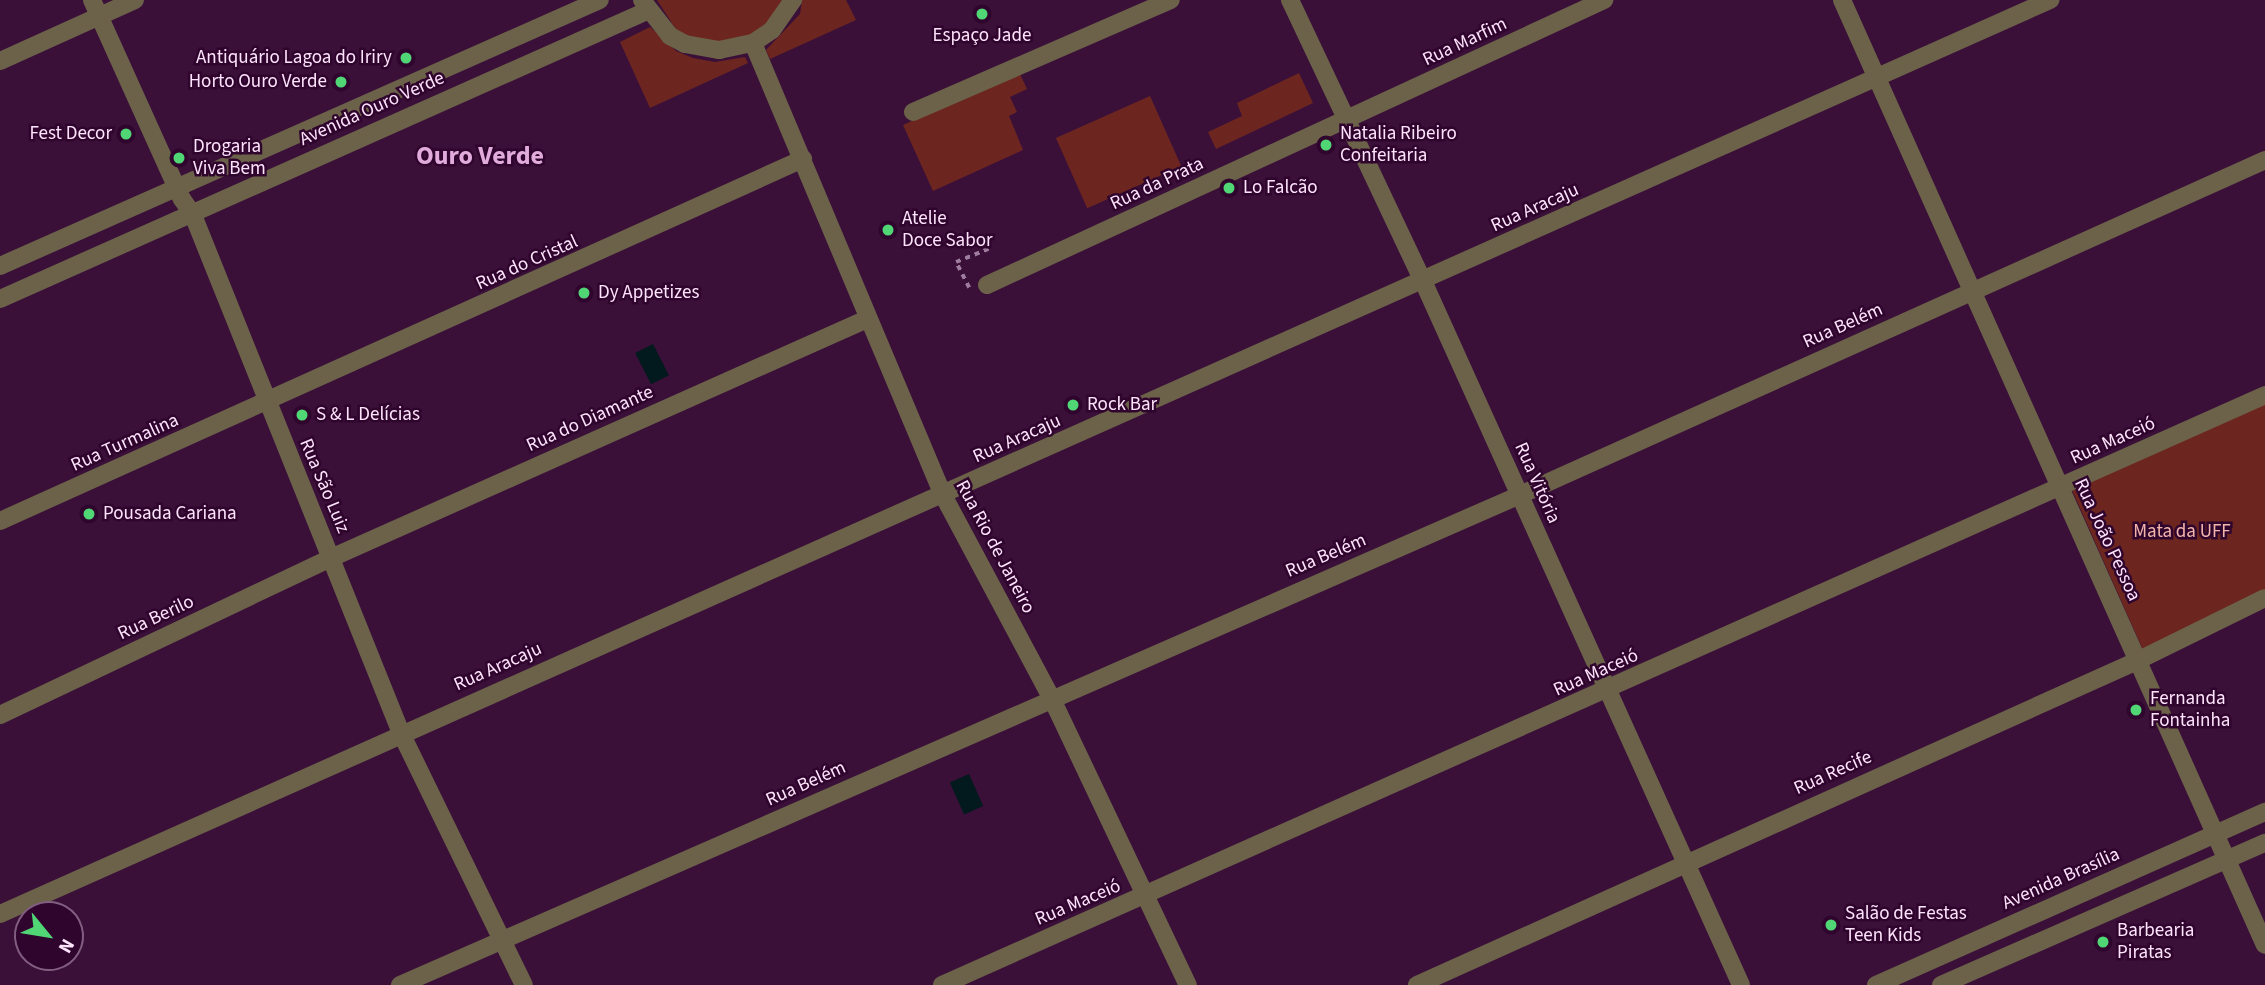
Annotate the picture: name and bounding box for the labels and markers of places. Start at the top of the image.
marker: Espaço Jade [974,6,990,22]
place label: Espaço Jade [933,25,1031,47]
place label: Antiquário Lagoa do Iriry [196,47,392,69]
marker: Antiquário Lagoa do Iriry [398,50,414,66]
place label: Horto Ouro Verde [189,71,327,93]
marker: Horto Ouro Verde [333,74,349,90]
place label: Fest Decor [29,123,112,145]
place label: Natalia Ribeiro Confeitaria [1340,123,1457,167]
marker: Fest Decor [118,126,134,142]
place label: Drogaria Viva Bem [193,136,266,180]
marker: Natalia Ribeiro Confeitaria [1318,137,1334,153]
marker: Drogaria Viva Bem [171,150,187,166]
place label: Lo Falcão [1243,177,1318,199]
marker: Lo Falcão [1221,180,1237,196]
place label: Atelie Doce Sabor [902,208,993,252]
marker: Atelie Doce Sabor [880,222,896,238]
place label: Dy Appetizes [598,282,699,304]
marker: Dy Appetizes [576,285,592,301]
place label: Rock Bar [1087,394,1157,416]
marker: Rock Bar [1065,397,1081,413]
place label: S & L Delícias [316,404,420,426]
marker: S & L Delícias [294,407,310,423]
place label: Pousada Cariana [103,503,237,525]
marker: Pousada Cariana [81,506,97,522]
place label: Fernanda Fontainha [2150,688,2230,732]
marker: Fernanda Fontainha [2128,702,2144,718]
place label: Salão de Festas Teen Kids [1845,903,1967,947]
marker: Salão de Festas Teen Kids [1823,917,1839,933]
place label: Barbearia Piratas [2117,920,2194,964]
marker: Barbearia Piratas [2095,934,2111,950]

